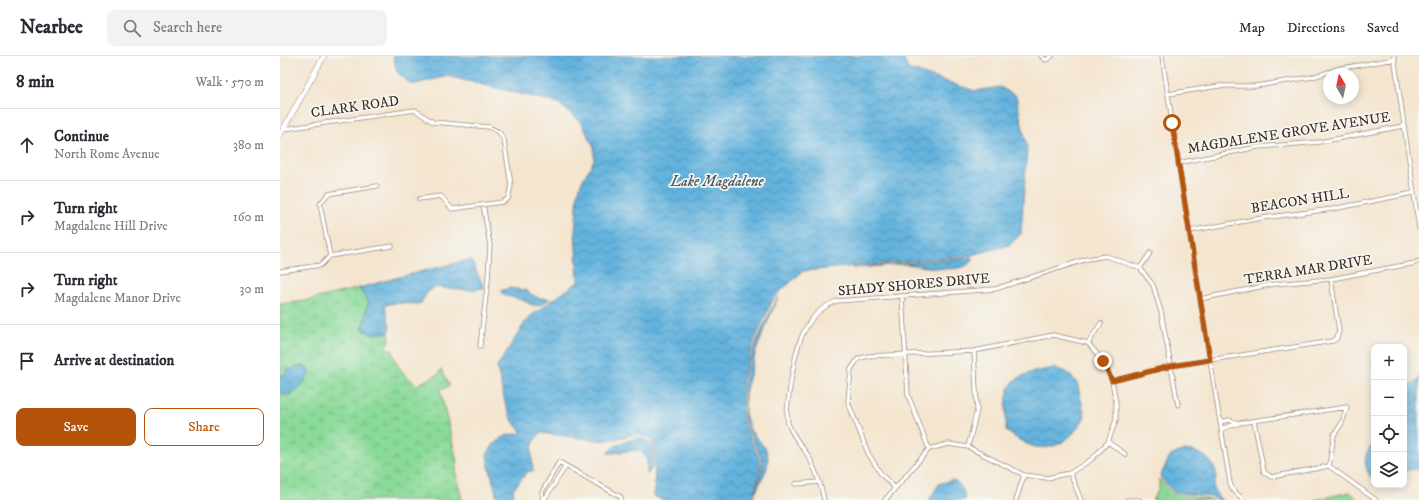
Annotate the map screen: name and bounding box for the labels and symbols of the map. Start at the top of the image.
north arrow [1323,68,1359,104]
street label: CLARK ROAD [310,92,400,122]
street label: MAGDALENE GROVE AVENUE [1186,108,1392,158]
route start [1163,114,1181,132]
water label: Lake Magdalene [669,172,764,191]
street label: BEACON HILL [1250,184,1350,218]
street label: TERRA MAR DRIVE [1243,251,1373,289]
street label: SHADY SHORES DRIVE [837,269,991,301]
route end [1094,352,1112,370]

